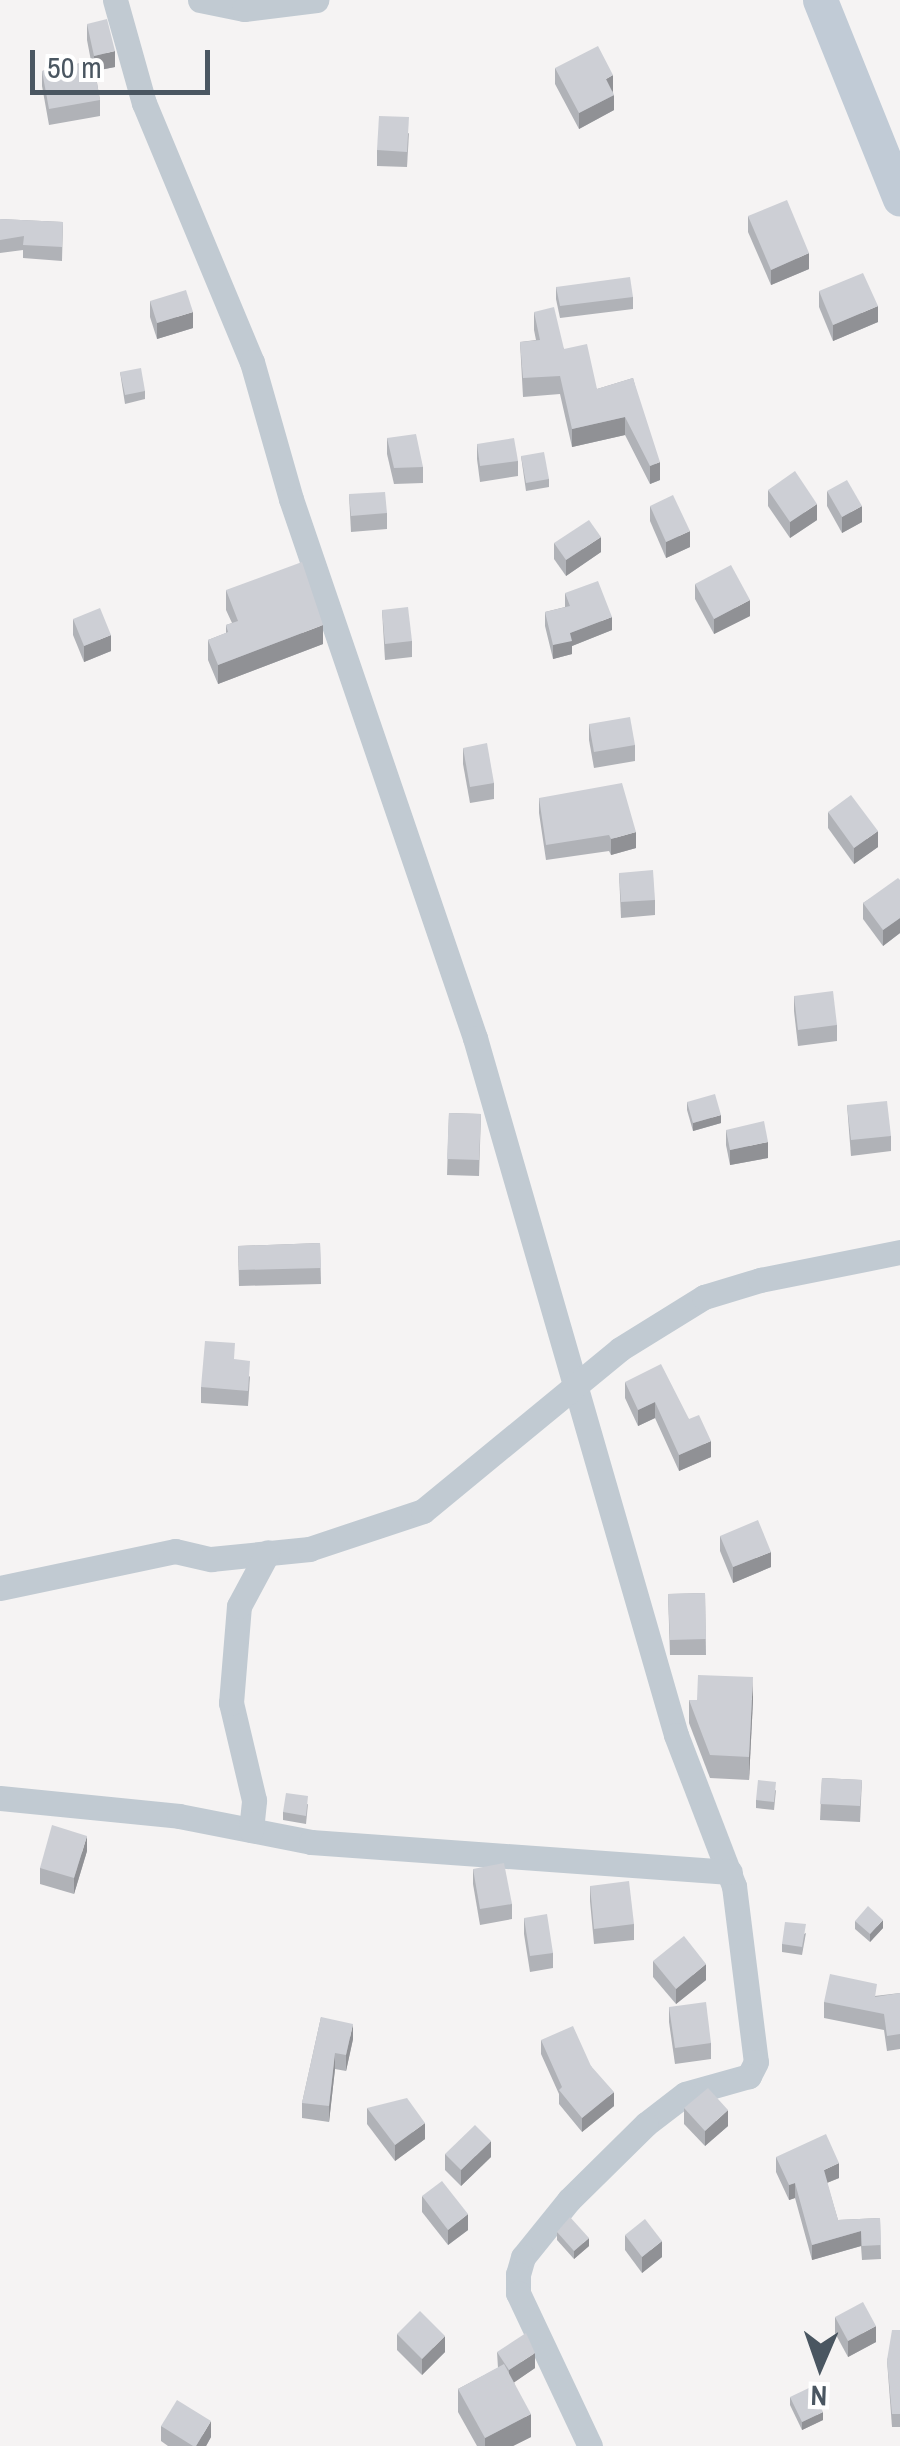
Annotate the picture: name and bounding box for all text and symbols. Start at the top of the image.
scale bar [35,30,215,92]
text: 50 m [47,47,102,87]
north arrow [770,2316,870,2416]
text: N [810,2377,828,2415]

